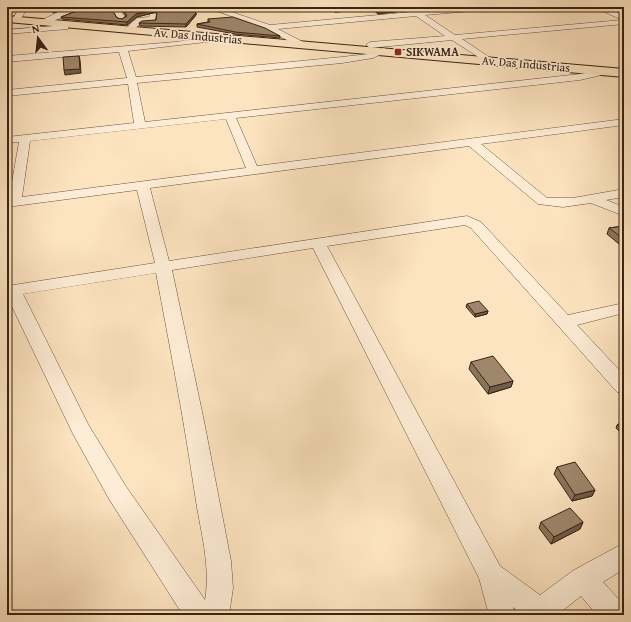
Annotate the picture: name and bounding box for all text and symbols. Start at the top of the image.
north arrow [18,18,58,58]
text: N [30,19,42,37]
street label: Av. Das Industrias [153,23,243,48]
place label: SIKWAMA [406,43,459,60]
marker: SIKWAMA [393,47,403,57]
street label: Av. Das Industrias [481,51,571,76]

